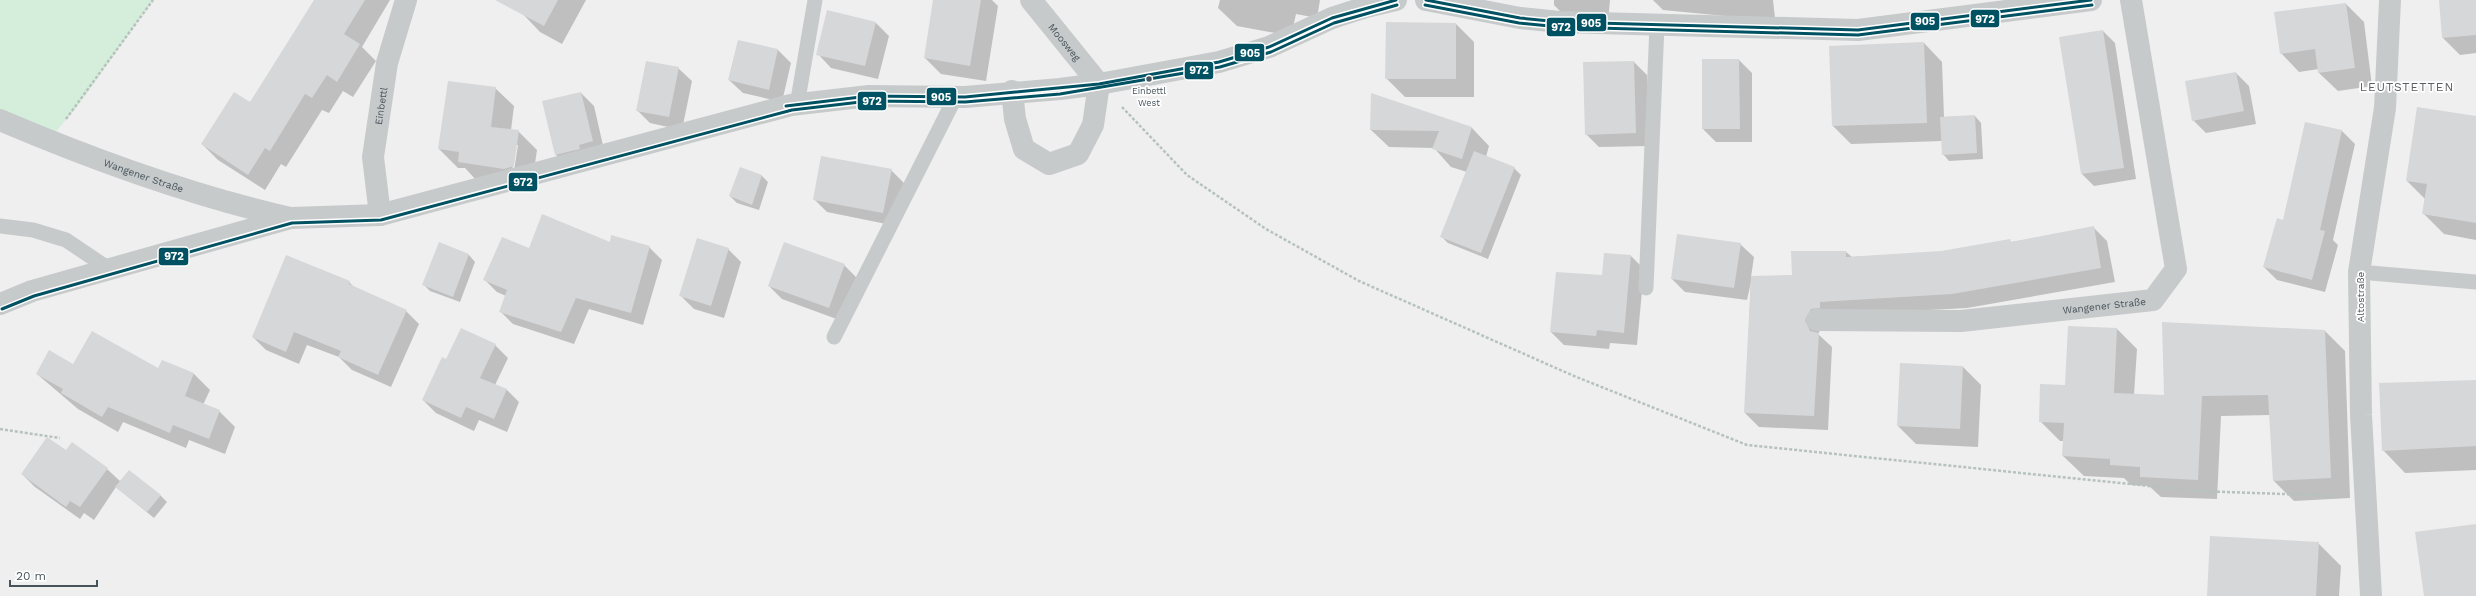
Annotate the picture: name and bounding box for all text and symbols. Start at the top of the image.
line badge: 972 [1970,9,2000,28]
line badge: 905 [1910,12,1940,31]
line badge: 905 [1576,13,1607,32]
text: 972 [1975,13,1995,26]
text: 905 [1915,15,1935,28]
line badge: 972 [1546,17,1576,37]
text: 905 [1581,17,1601,30]
street label: Moosweg [1046,21,1083,64]
text: 972 [1551,21,1571,34]
line badge: 905 [1234,43,1265,62]
text: 905 [1240,47,1260,60]
line badge: 972 [1184,61,1214,80]
text: 972 [1189,64,1209,77]
marker: Einbettl West [1144,74,1154,84]
district label: LEUTSTETTEN [2360,80,2454,94]
street label: Einbettl [373,86,389,126]
place label: Einbettl West [1132,86,1166,108]
line badge: 905 [926,87,957,106]
line badge: 972 [857,91,887,111]
text: 905 [931,91,951,104]
text: 972 [862,95,882,108]
street label: Wangener Straße [102,157,185,195]
line badge: 972 [508,172,538,192]
text: 972 [513,176,533,189]
line badge: 972 [158,247,189,266]
text: 972 [164,250,184,263]
street label: Altostraße [2355,271,2366,322]
street label: Wangener Straße [2062,296,2147,316]
scale bar [10,562,97,588]
text: 20 m [16,569,46,583]

